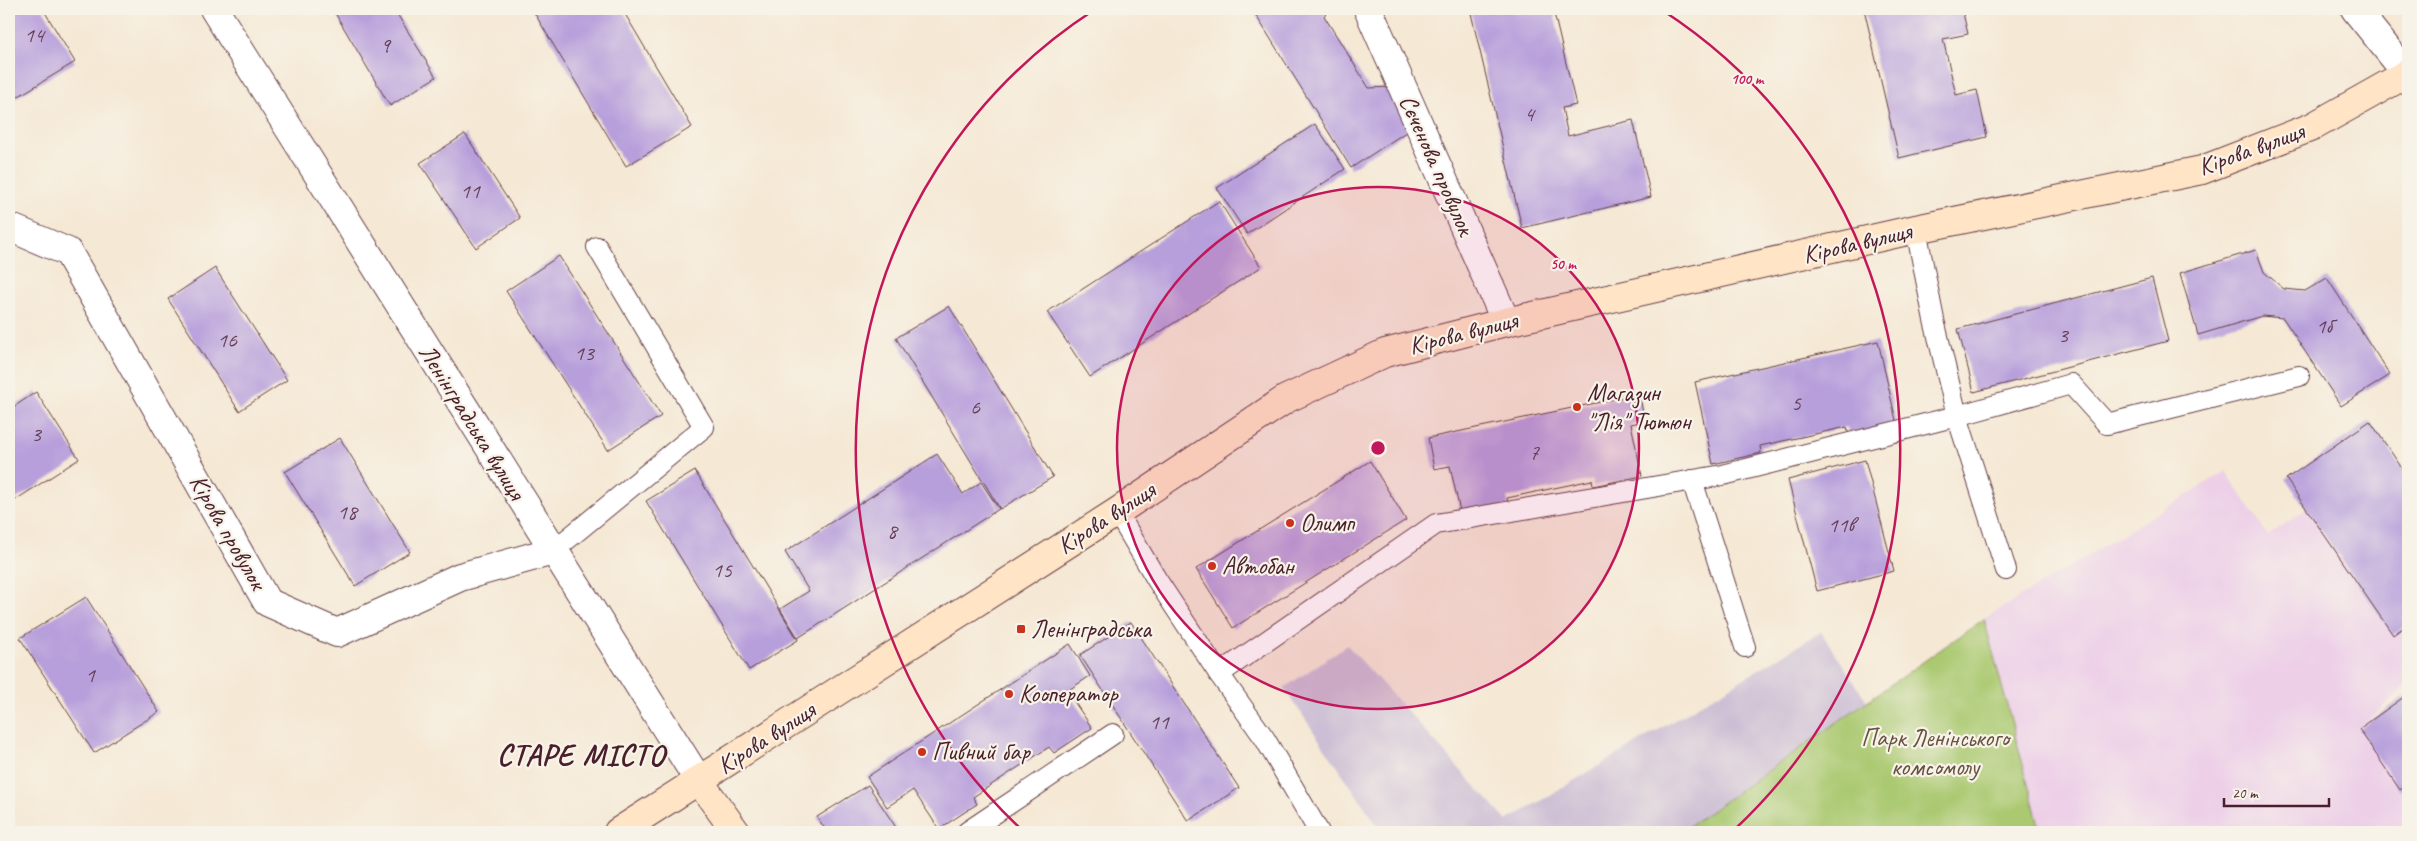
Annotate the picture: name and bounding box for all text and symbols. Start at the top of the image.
house number: 14 [24,21,46,49]
house number: 9 [380,31,392,59]
text: 100 m [1731,70,1765,89]
street label: Сєченова провулок [1392,90,1483,242]
house number: 4 [1524,100,1536,128]
street label: Кірова вулиця [2194,114,2310,183]
house number: 11 [460,177,481,205]
street label: Кірова вулиця [1800,214,1917,271]
text: 50 m [1550,255,1577,274]
street label: Кірова вулиця [1406,304,1523,362]
house number: 1б [2316,312,2339,340]
house number: 3 [2058,321,2070,349]
house number: 16 [217,326,238,354]
street label: Ленінградська вулиця [411,338,534,507]
house number: 13 [574,339,596,367]
place label: Магазин "Лія" Тютюн [1587,377,1692,438]
house number: 5 [1791,389,1802,417]
house number: 6 [970,393,981,421]
marker: Магазин "Лія" Тютюн [1571,401,1583,413]
house number: 3 [31,420,43,448]
house number: 7 [1529,438,1540,466]
centre of rings [1369,439,1387,457]
street label: Кірова провулок [182,469,275,598]
street label: Кірова вулиця [1051,473,1163,562]
house number: 18 [337,498,359,526]
place label: Олимп [1300,507,1356,539]
house number: 11в [1828,511,1860,539]
house number: 8 [887,517,899,545]
marker: Олимп [1284,517,1296,529]
place label: Автобан [1222,550,1296,582]
house number: 15 [712,556,733,584]
marker: Автобан [1206,560,1218,572]
place label: Ленінградська [1031,613,1153,645]
marker: Ленінградська [1015,623,1027,635]
house number: 1 [85,661,96,689]
place label: Кооператор [1019,678,1119,710]
marker: Кооператор [1003,688,1015,700]
street label: Кірова вулиця [711,693,823,782]
house number: 11 [1149,708,1170,736]
park label: Парк Ленінського комсомолу [1861,722,2012,783]
district label: СТАРЕ МІСТО [497,736,668,774]
place label: Пивний бар [932,736,1031,768]
marker: Пивний бар [916,746,928,758]
scale bar [2224,776,2330,808]
text: 20 m [2232,784,2259,803]

